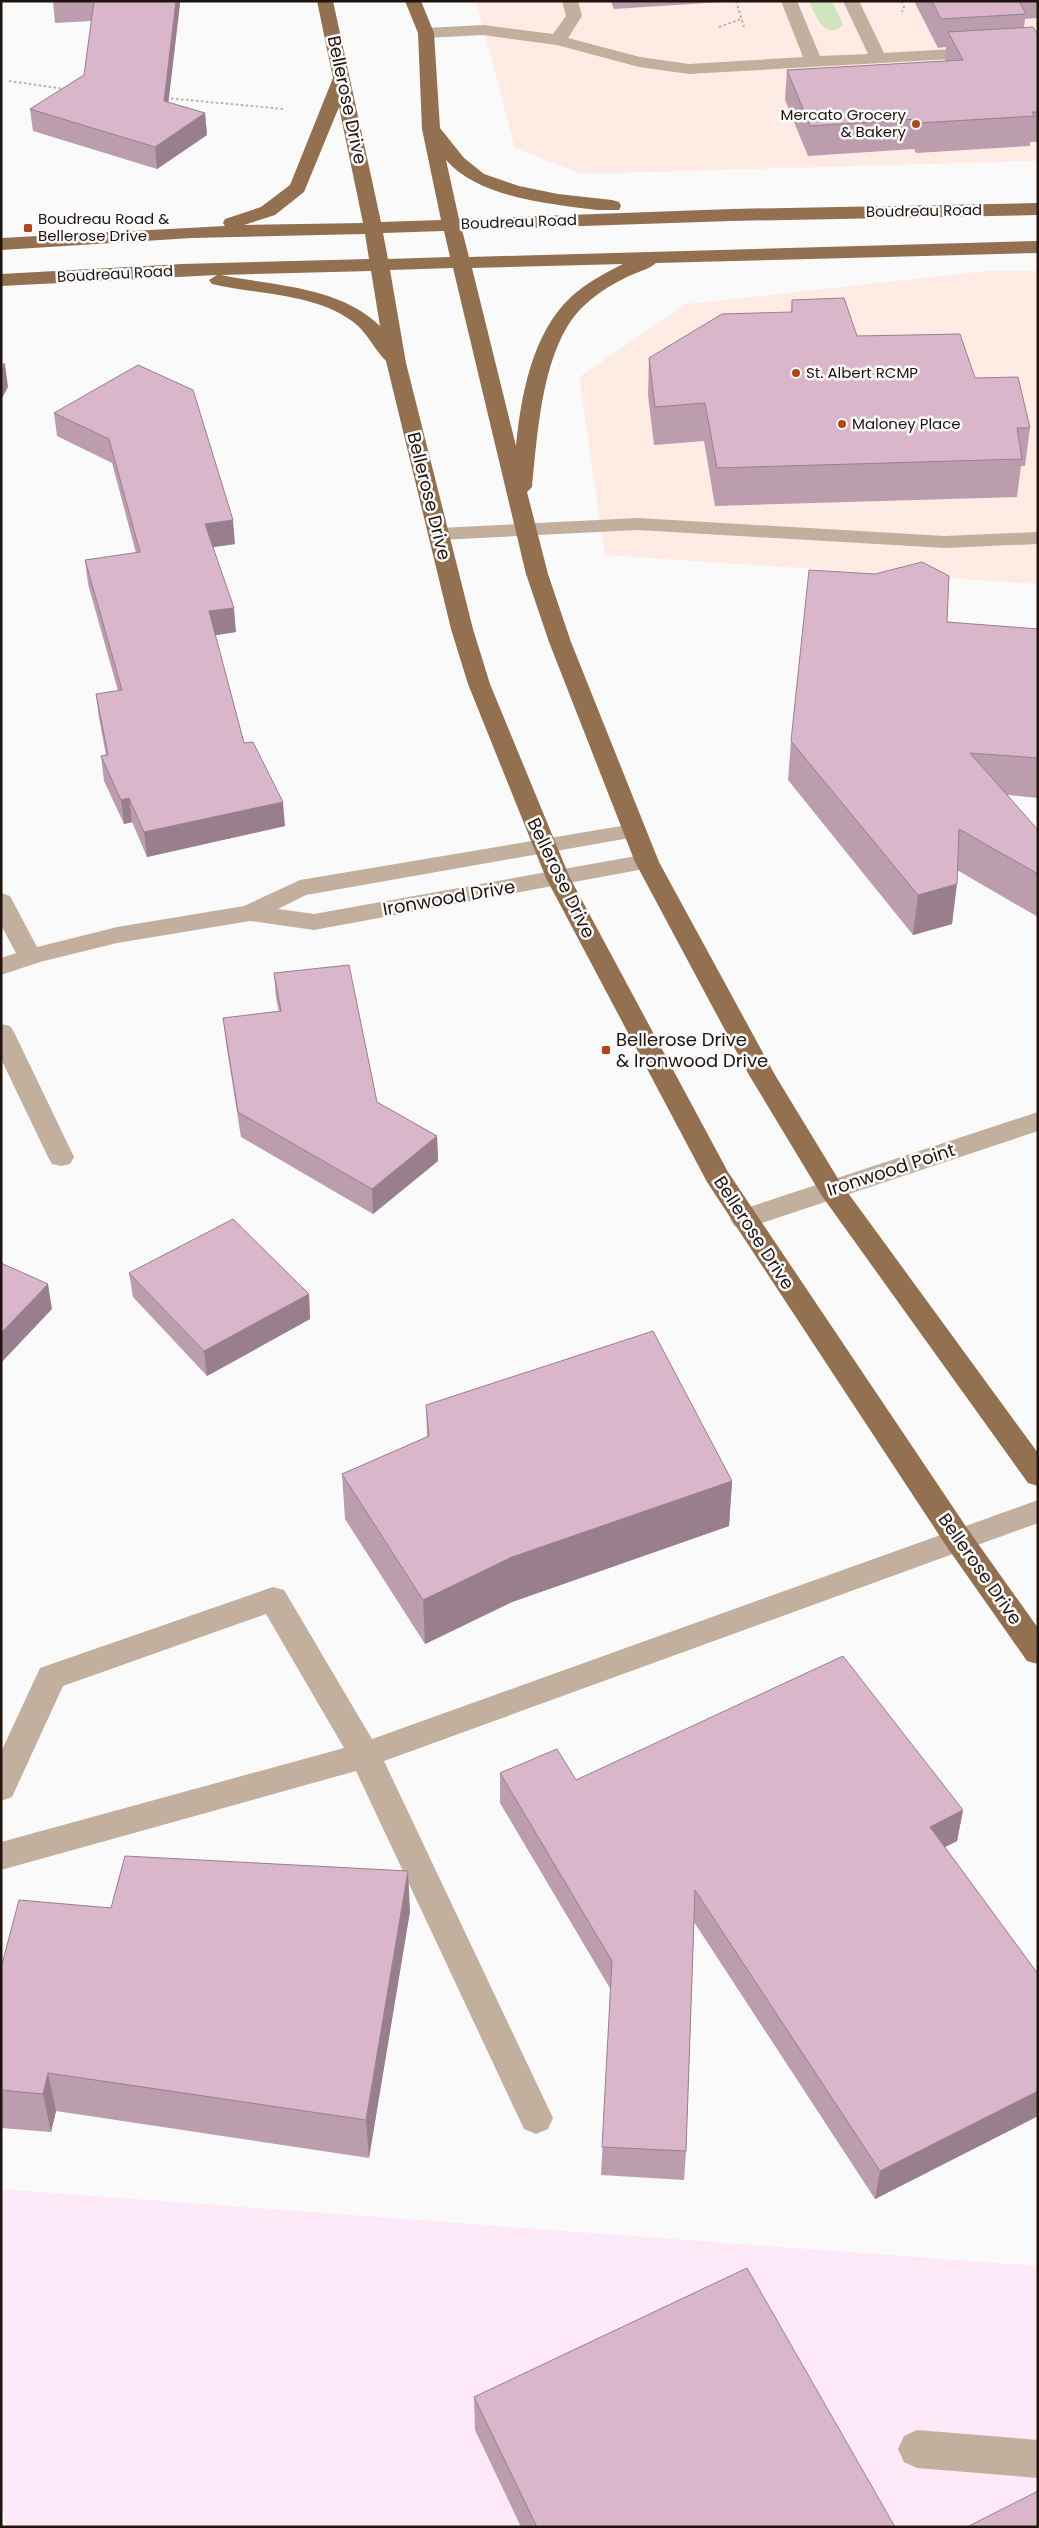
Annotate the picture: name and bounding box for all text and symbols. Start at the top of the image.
street label: Bellerose Drive [322,33,373,167]
place label: Mercato Grocery & Bakery [781,104,907,142]
marker: Mercato Grocery & Bakery [910,118,922,130]
street label: Boudreau Road [866,199,982,222]
place label: Boudreau Road & Bellerose Drive [38,208,169,246]
street label: Boudreau Road [461,209,577,234]
marker: Boudreau Road & Bellerose Drive [22,222,34,234]
street label: Boudreau Road [56,260,174,287]
place label: St. Albert RCMP [806,362,918,383]
marker: St. Albert RCMP [790,367,802,379]
place label: Maloney Place [852,413,961,434]
marker: Maloney Place [836,418,848,430]
street label: Bellerose Drive [402,429,457,562]
street label: Bellerose Drive [522,813,601,942]
street label: Ironwood Drive [381,874,517,921]
place label: Bellerose Drive & Ironwood Drive [616,1027,768,1073]
marker: Bellerose Drive & Ironwood Drive [600,1044,612,1056]
street label: Ironwood Point [824,1137,958,1202]
street label: Bellerose Drive [708,1171,801,1294]
street label: Bellerose Drive [933,1508,1028,1630]

